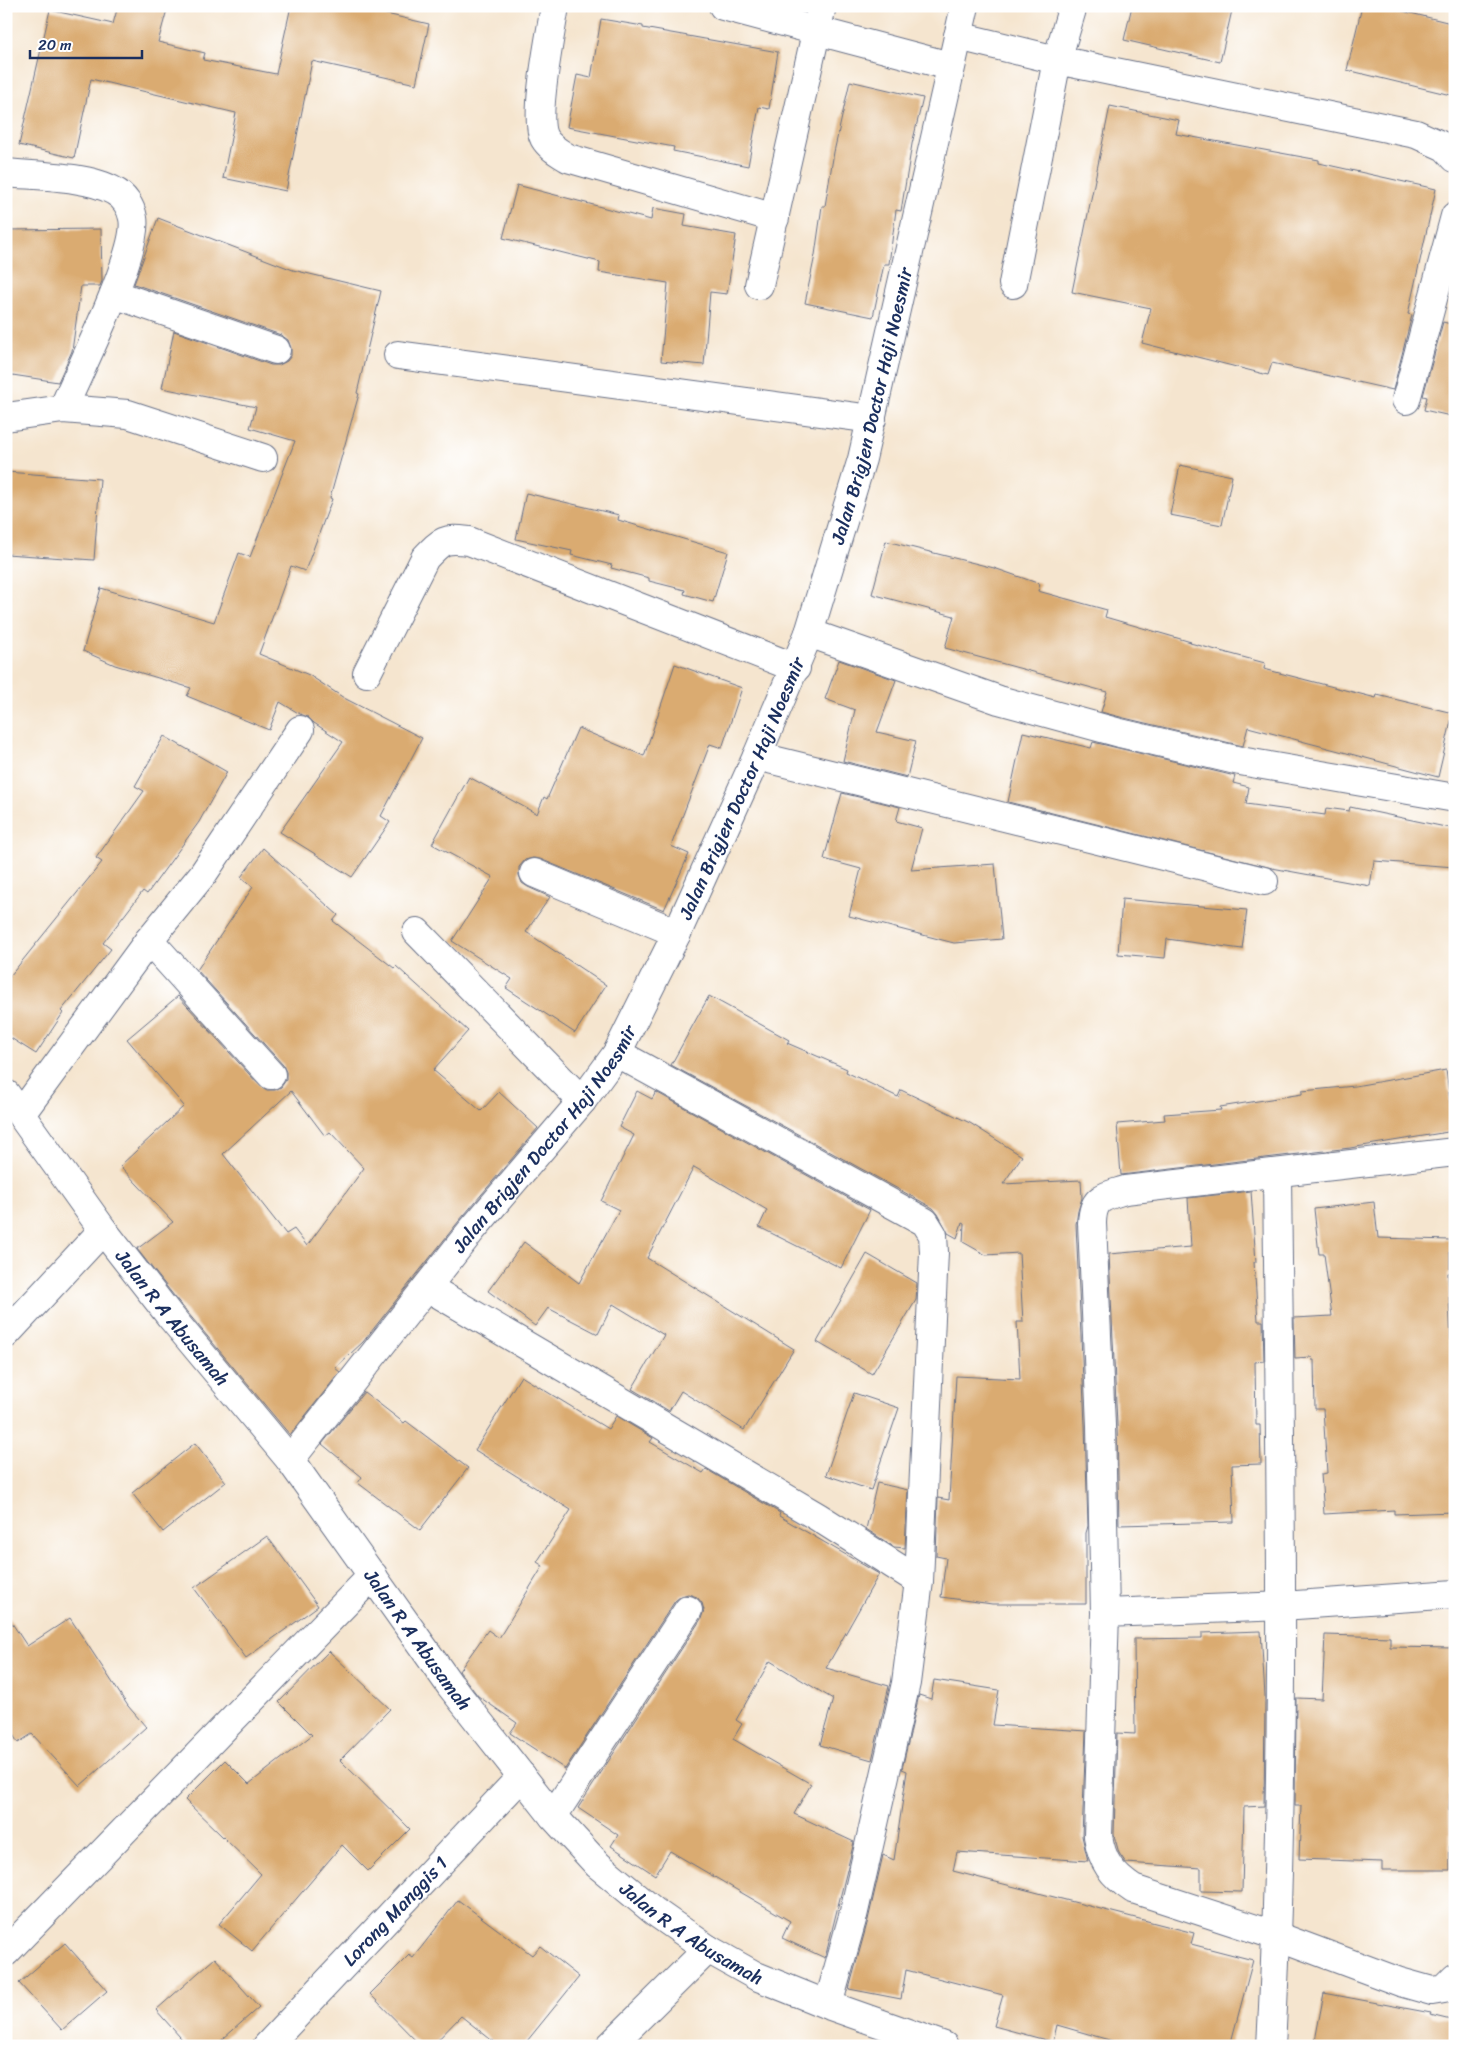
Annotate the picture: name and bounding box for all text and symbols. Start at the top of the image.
scale bar [30,28,142,60]
text: 20 m [38,32,72,58]
street label: Jalan Brigjen Doctor Haji Noesmir [821,263,922,549]
street label: Jalan Brigjen Doctor Haji Noesmir [669,651,815,926]
street label: Jalan Brigjen Doctor Haji Noesmir [443,1018,646,1261]
street label: Jalan R A Abusamah [106,1241,238,1394]
street label: Jalan R A Abusamah [355,1561,480,1718]
street label: Lorong Manggis 1 [334,1848,456,1974]
street label: Jalan R A Abusamah [611,1873,768,1994]

